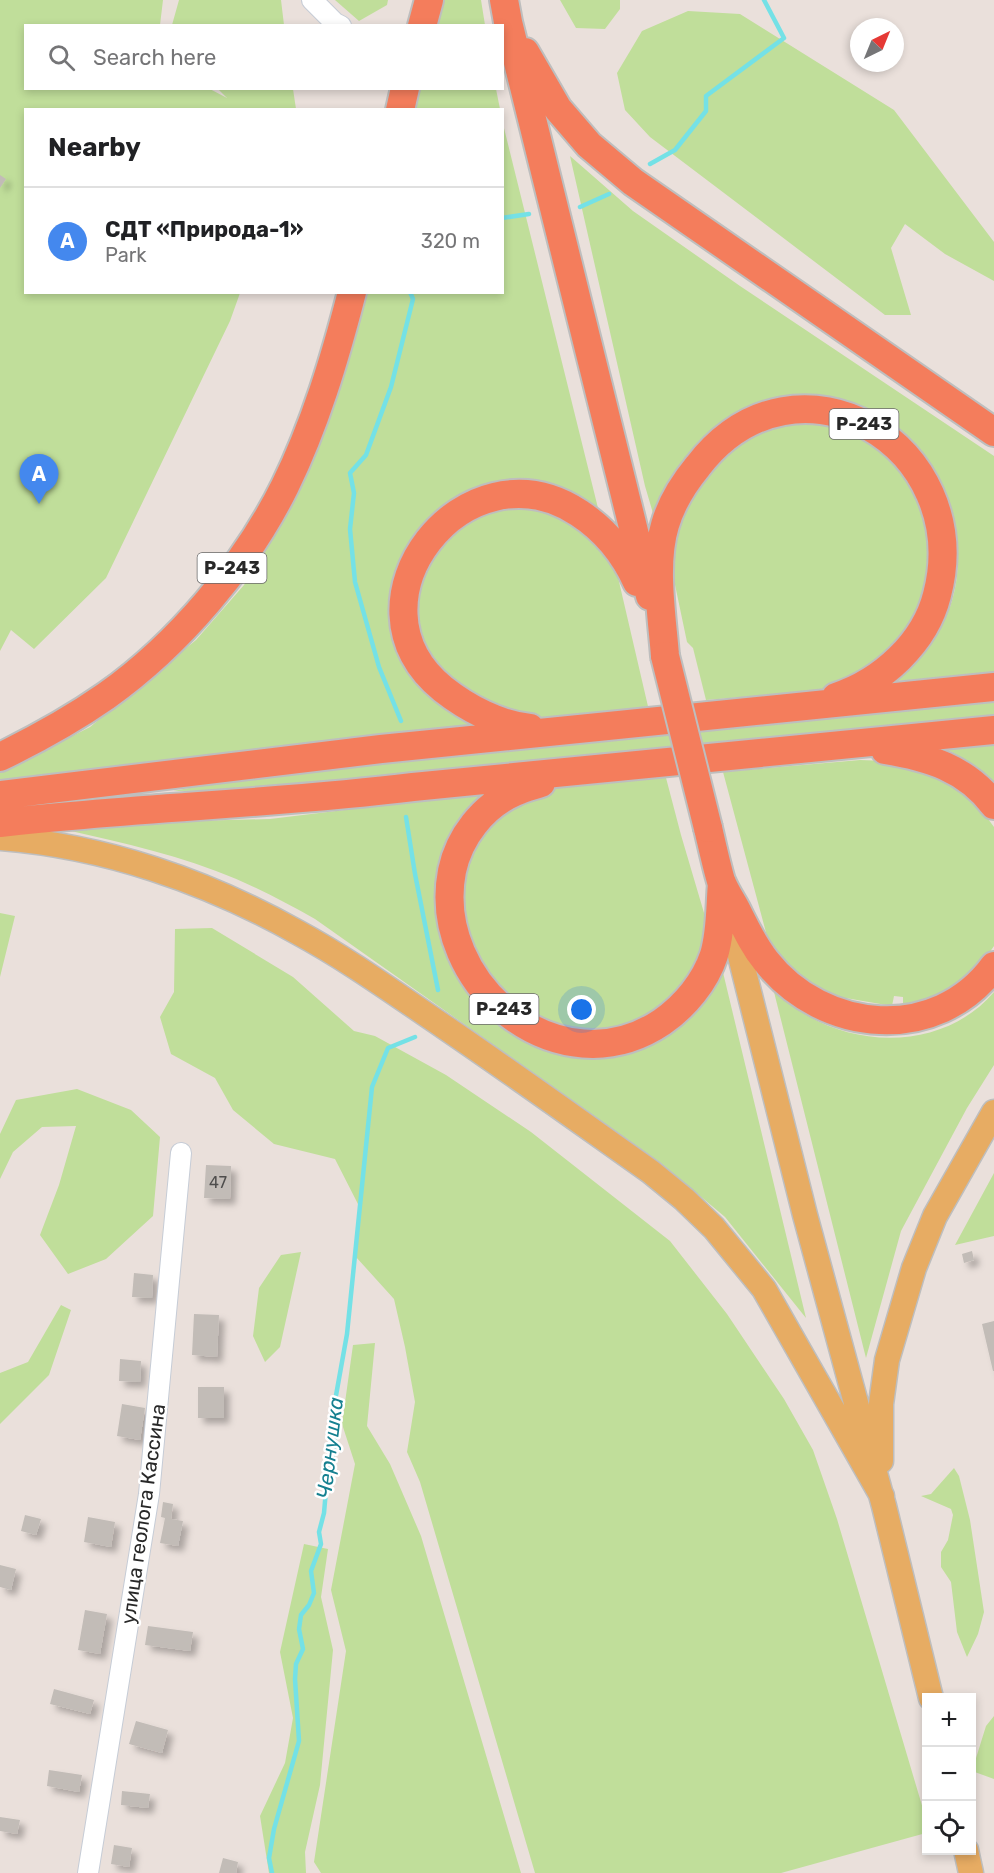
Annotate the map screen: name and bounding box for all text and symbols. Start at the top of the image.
north arrow [850,18,904,72]
search box [24,24,504,90]
icon: search [45,41,78,74]
text: Search here [93,44,216,71]
text: Nearby [48,132,141,163]
text: СДТ «Природа-1» [105,216,303,243]
text: A [60,229,75,253]
text: 320 m [421,229,480,253]
text: Park [105,243,147,267]
road number: Р-243 [830,409,898,439]
pin: A [20,454,58,504]
road number: Р-243 [198,553,266,583]
road number: Р-243 [470,994,538,1024]
your location [567,995,596,1024]
house number: 47 [209,1173,227,1192]
water label: Чернушка [311,1396,348,1500]
street label: улица геолога Кассина [116,1402,170,1626]
map controls [922,1693,976,1855]
button: + [922,1693,976,1747]
button: − [922,1747,976,1801]
button: locate [922,1801,976,1855]

